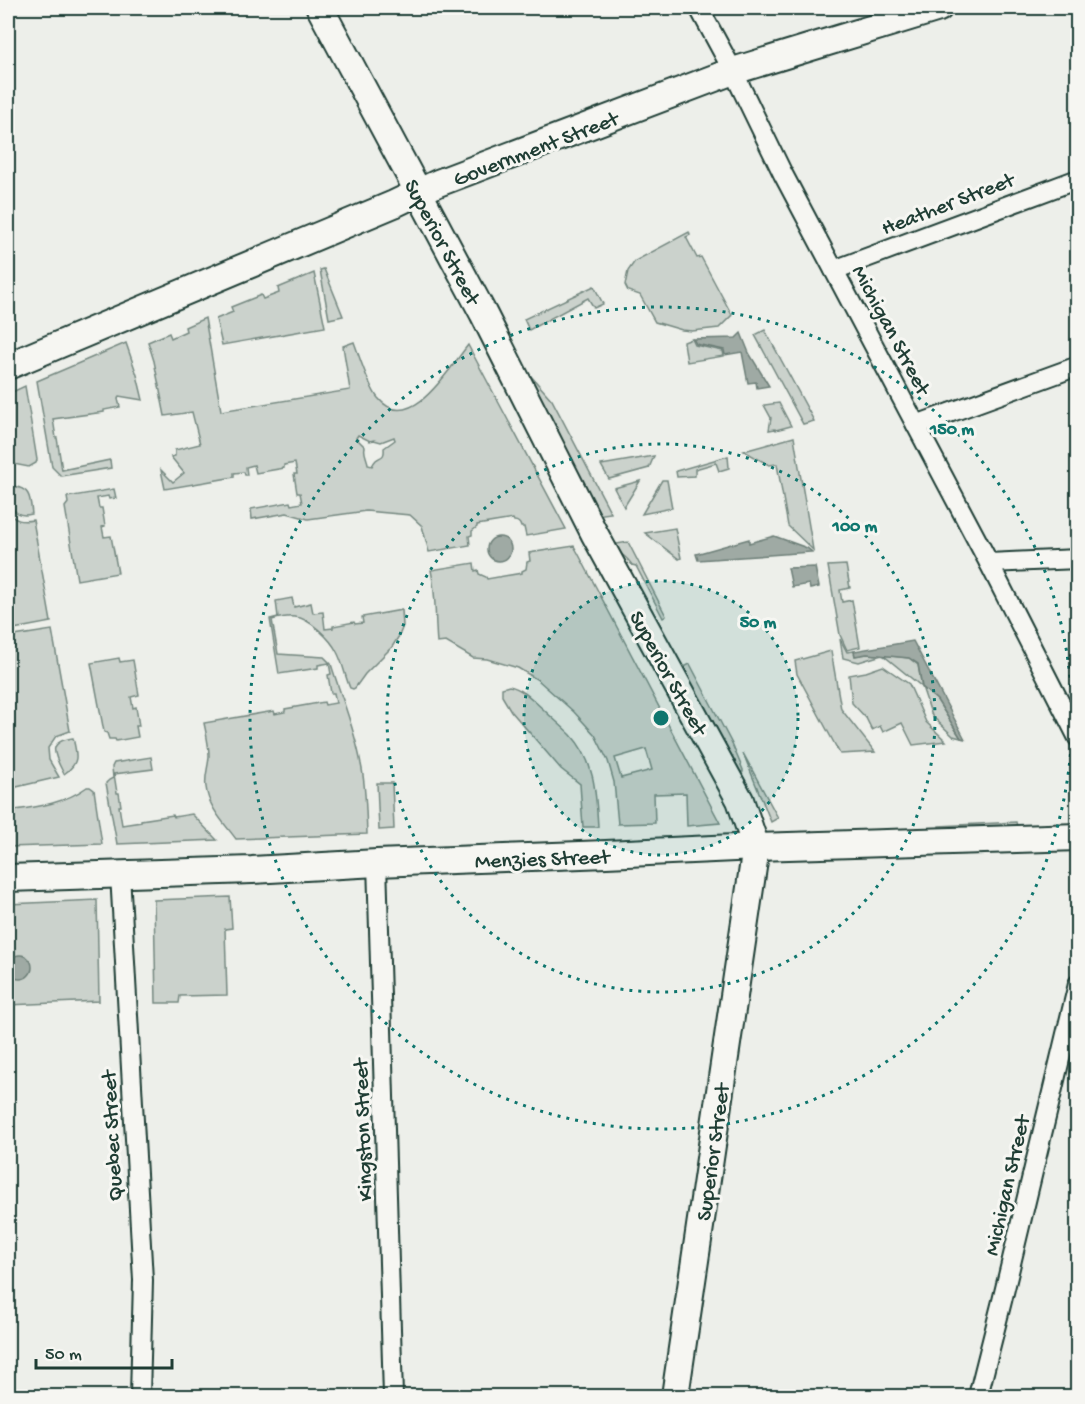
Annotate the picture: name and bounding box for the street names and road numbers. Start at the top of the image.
street label: Government Street [450,107,625,194]
street label: Heather Street [878,168,1020,243]
street label: Superior Street [397,176,485,312]
street label: Michigan Street [844,262,935,402]
street label: Superior Street [622,607,712,743]
street label: Menzies Street [474,846,612,876]
street label: Kingston Street [349,1056,380,1202]
street label: Quebec Street [97,1068,130,1202]
street label: Superior Street [692,1080,738,1223]
street label: Michigan Street [980,1111,1038,1259]

